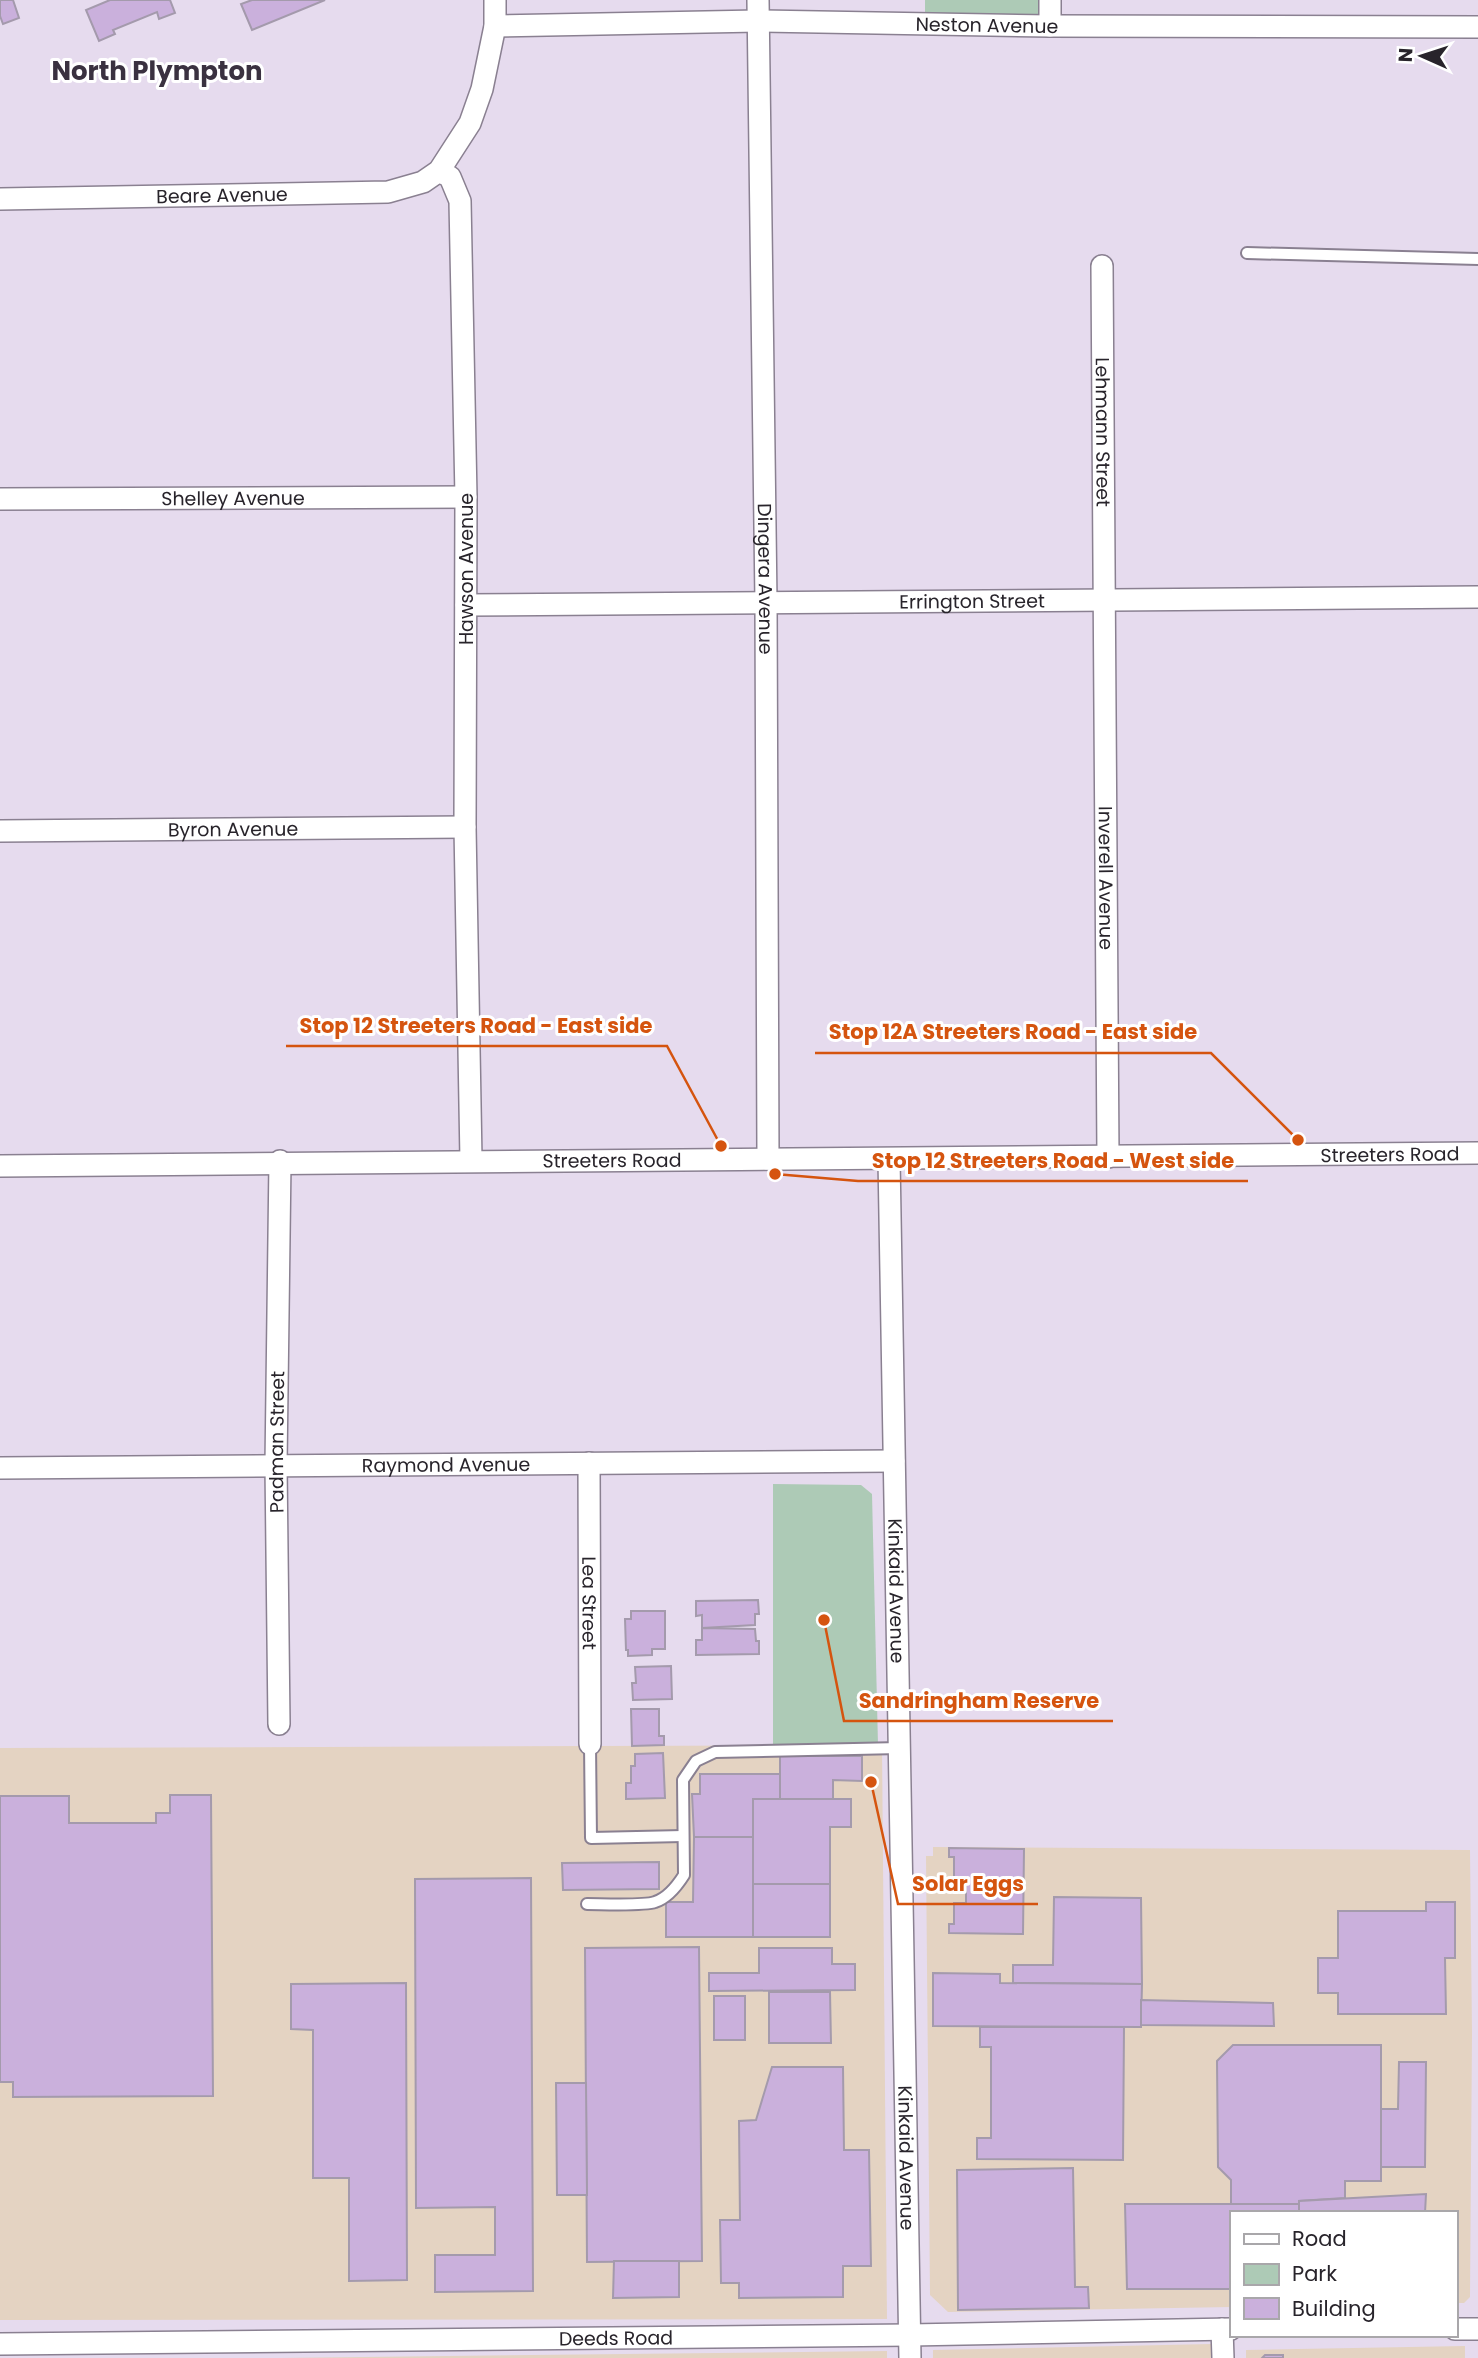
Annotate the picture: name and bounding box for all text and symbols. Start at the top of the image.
street label: Neston Avenue [915,10,1058,40]
north arrow [1387,21,1457,91]
text: N [1392,47,1419,63]
district label: North Plympton [52,53,263,89]
street label: Beare Avenue [156,180,288,210]
street label: Lehmann Street [1089,357,1117,507]
street label: Shelley Avenue [161,484,305,512]
street label: Hawson Avenue [453,493,480,645]
street label: Dingera Avenue [751,503,780,655]
street label: Errington Street [899,587,1045,615]
street label: Inverell Avenue [1092,806,1120,950]
street label: Byron Avenue [168,815,298,843]
callout: Stop 12 Streeters Road - East side [286,1004,667,1046]
text: Stop 12 Streeters Road - East side [300,1011,653,1040]
callout: Stop 12A Streeters Road - East side [815,1011,1211,1053]
text: Stop 12A Streeters Road - East side [829,1017,1197,1046]
callout: Stop 12 Streeters Road - West side [858,1139,1248,1181]
street label: Streeters Road [1320,1140,1460,1169]
street label: Streeters Road [542,1146,682,1174]
text: Stop 12 Streeters Road - West side [872,1146,1234,1175]
street label: Padman Street [262,1371,291,1513]
street label: Raymond Avenue [362,1450,530,1479]
street label: Kinkaid Avenue [882,1518,911,1664]
street label: Lea Street [576,1556,603,1650]
callout: Sandringham Reserve [844,1679,1113,1721]
text: Sandringham Reserve [859,1686,1099,1715]
callout: Solar Eggs [898,1862,1038,1904]
text: Solar Eggs [912,1869,1024,1898]
street label: Kinkaid Avenue [892,2085,921,2231]
legend [1230,2211,1457,2337]
text: Road [1292,2224,1347,2253]
text: Park [1292,2259,1337,2288]
text: Building [1292,2294,1376,2323]
street label: Deeds Road [559,2324,673,2352]

